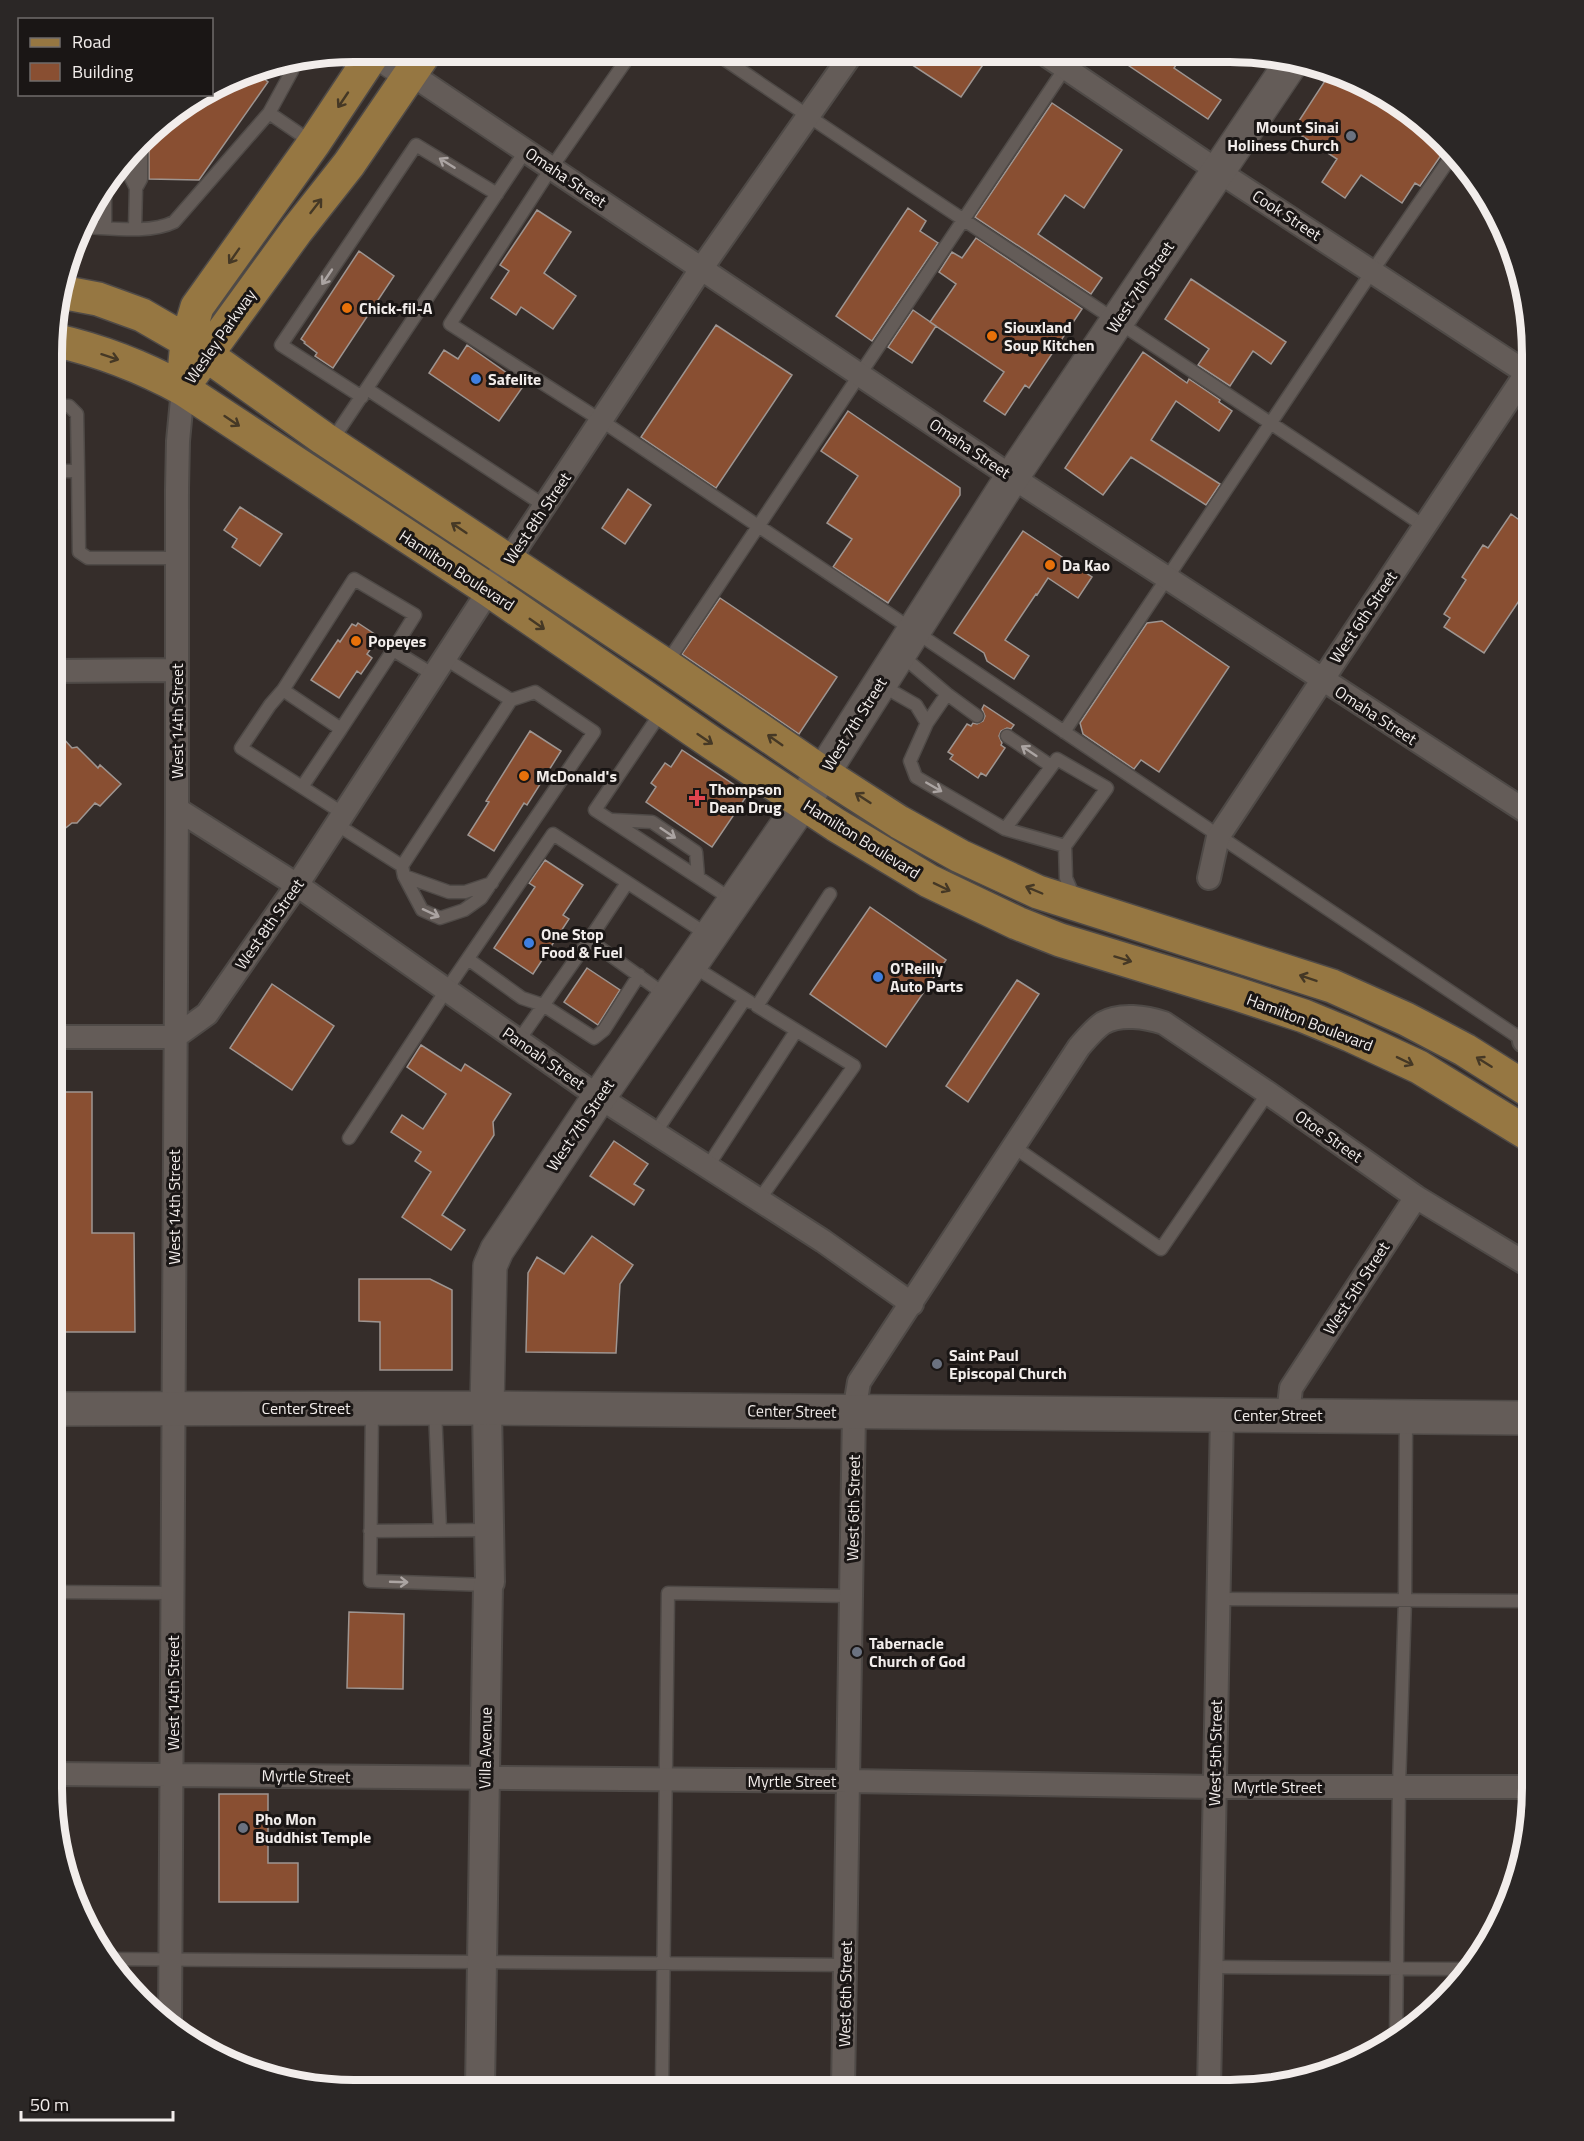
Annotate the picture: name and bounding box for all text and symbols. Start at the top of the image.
legend [18,18,213,96]
text: Road [72,28,111,55]
text: Building [72,58,133,85]
one-way arrow [337,91,349,108]
place label: Mount Sinai Holiness Church [1227,115,1339,157]
marker: Mount Sinai Holiness Church [1344,129,1358,143]
street label: Omaha Street [521,141,612,213]
one-way arrow [439,157,456,169]
street label: Cook Street [1248,184,1327,246]
one-way arrow [310,198,323,214]
street label: West 7th Street [1100,236,1180,338]
one-way arrow [228,247,240,263]
one-way arrow [321,268,333,284]
street label: Wesley Parkway [178,284,262,388]
place label: Chick-fil-A [359,296,433,320]
marker: Chick-fil-A [340,301,354,315]
place label: Siouxland Soup Kitchen [1004,315,1095,357]
marker: Siouxland Soup Kitchen [985,329,999,343]
one-way arrow [100,352,119,363]
place label: Safelite [488,367,541,391]
marker: Safelite [469,372,483,386]
street label: Omaha Street [925,412,1016,484]
one-way arrow [223,415,240,428]
street label: West 8th Street [497,467,577,569]
one-way arrow [451,522,468,534]
street label: Hamilton Boulevard [395,524,519,616]
place label: Da Kao [1062,553,1110,577]
marker: Da Kao [1043,558,1057,572]
street label: West 6th Street [1323,566,1403,668]
one-way arrow [528,618,545,630]
place label: Popeyes [368,629,426,653]
marker: Popeyes [349,634,363,648]
street label: West 14th Street [165,663,189,779]
street label: West 7th Street [816,672,893,775]
street label: Omaha Street [1330,680,1422,751]
one-way arrow [696,733,713,745]
one-way arrow [767,734,783,746]
one-way arrow [1022,745,1038,757]
place label: McDonald's [536,764,617,788]
marker: McDonald's [517,769,531,783]
place label: Thompson Dean Drug [709,777,782,819]
one-way arrow [925,782,942,794]
marker: Thompson Dean Drug [690,791,704,805]
one-way arrow [855,791,872,803]
street label: Hamilton Boulevard [799,793,925,885]
one-way arrow [659,826,676,839]
street label: West 8th Street [229,873,310,974]
one-way arrow [933,882,951,894]
one-way arrow [1026,884,1044,895]
one-way arrow [422,908,440,920]
place label: One Stop Food & Fuel [541,922,623,964]
marker: One Stop Food & Fuel [522,936,536,950]
one-way arrow [1113,954,1132,965]
place label: O'Reilly Auto Parts [890,956,963,998]
marker: O'Reilly Auto Parts [871,970,885,984]
one-way arrow [1299,971,1318,982]
street label: Hamilton Boulevard [1243,987,1377,1057]
street label: Panoah Street [498,1021,590,1096]
one-way arrow [1395,1055,1413,1067]
one-way arrow [1476,1055,1493,1067]
street label: West 7th Street [540,1074,620,1176]
street label: Otoe Street [1290,1104,1368,1168]
street label: West 14th Street [162,1149,186,1265]
street label: West 5th Street [1317,1237,1395,1339]
place label: Saint Paul Episcopal Church [949,1343,1067,1385]
marker: Saint Paul Episcopal Church [930,1357,944,1371]
street label: Center Street [261,1396,351,1420]
street label: Center Street [747,1398,837,1424]
street label: Center Street [1233,1403,1323,1427]
street label: West 6th Street [840,1454,866,1561]
one-way arrow [388,1577,408,1588]
place label: Tabernacle Church of God [869,1631,966,1673]
street label: West 14th Street [161,1635,185,1751]
marker: Tabernacle Church of God [850,1645,864,1659]
street label: West 5th Street [1202,1699,1228,1806]
street label: Villa Avenue [472,1707,498,1789]
street label: Myrtle Street [261,1763,351,1789]
street label: Myrtle Street [748,1769,837,1793]
street label: Myrtle Street [1234,1775,1323,1799]
place label: Pho Mon Buddhist Temple [255,1807,371,1849]
marker: Pho Mon Buddhist Temple [236,1821,250,1835]
street label: West 6th Street [832,1940,858,2047]
scale bar [21,2084,172,2122]
text: 50 m [30,2091,69,2118]

